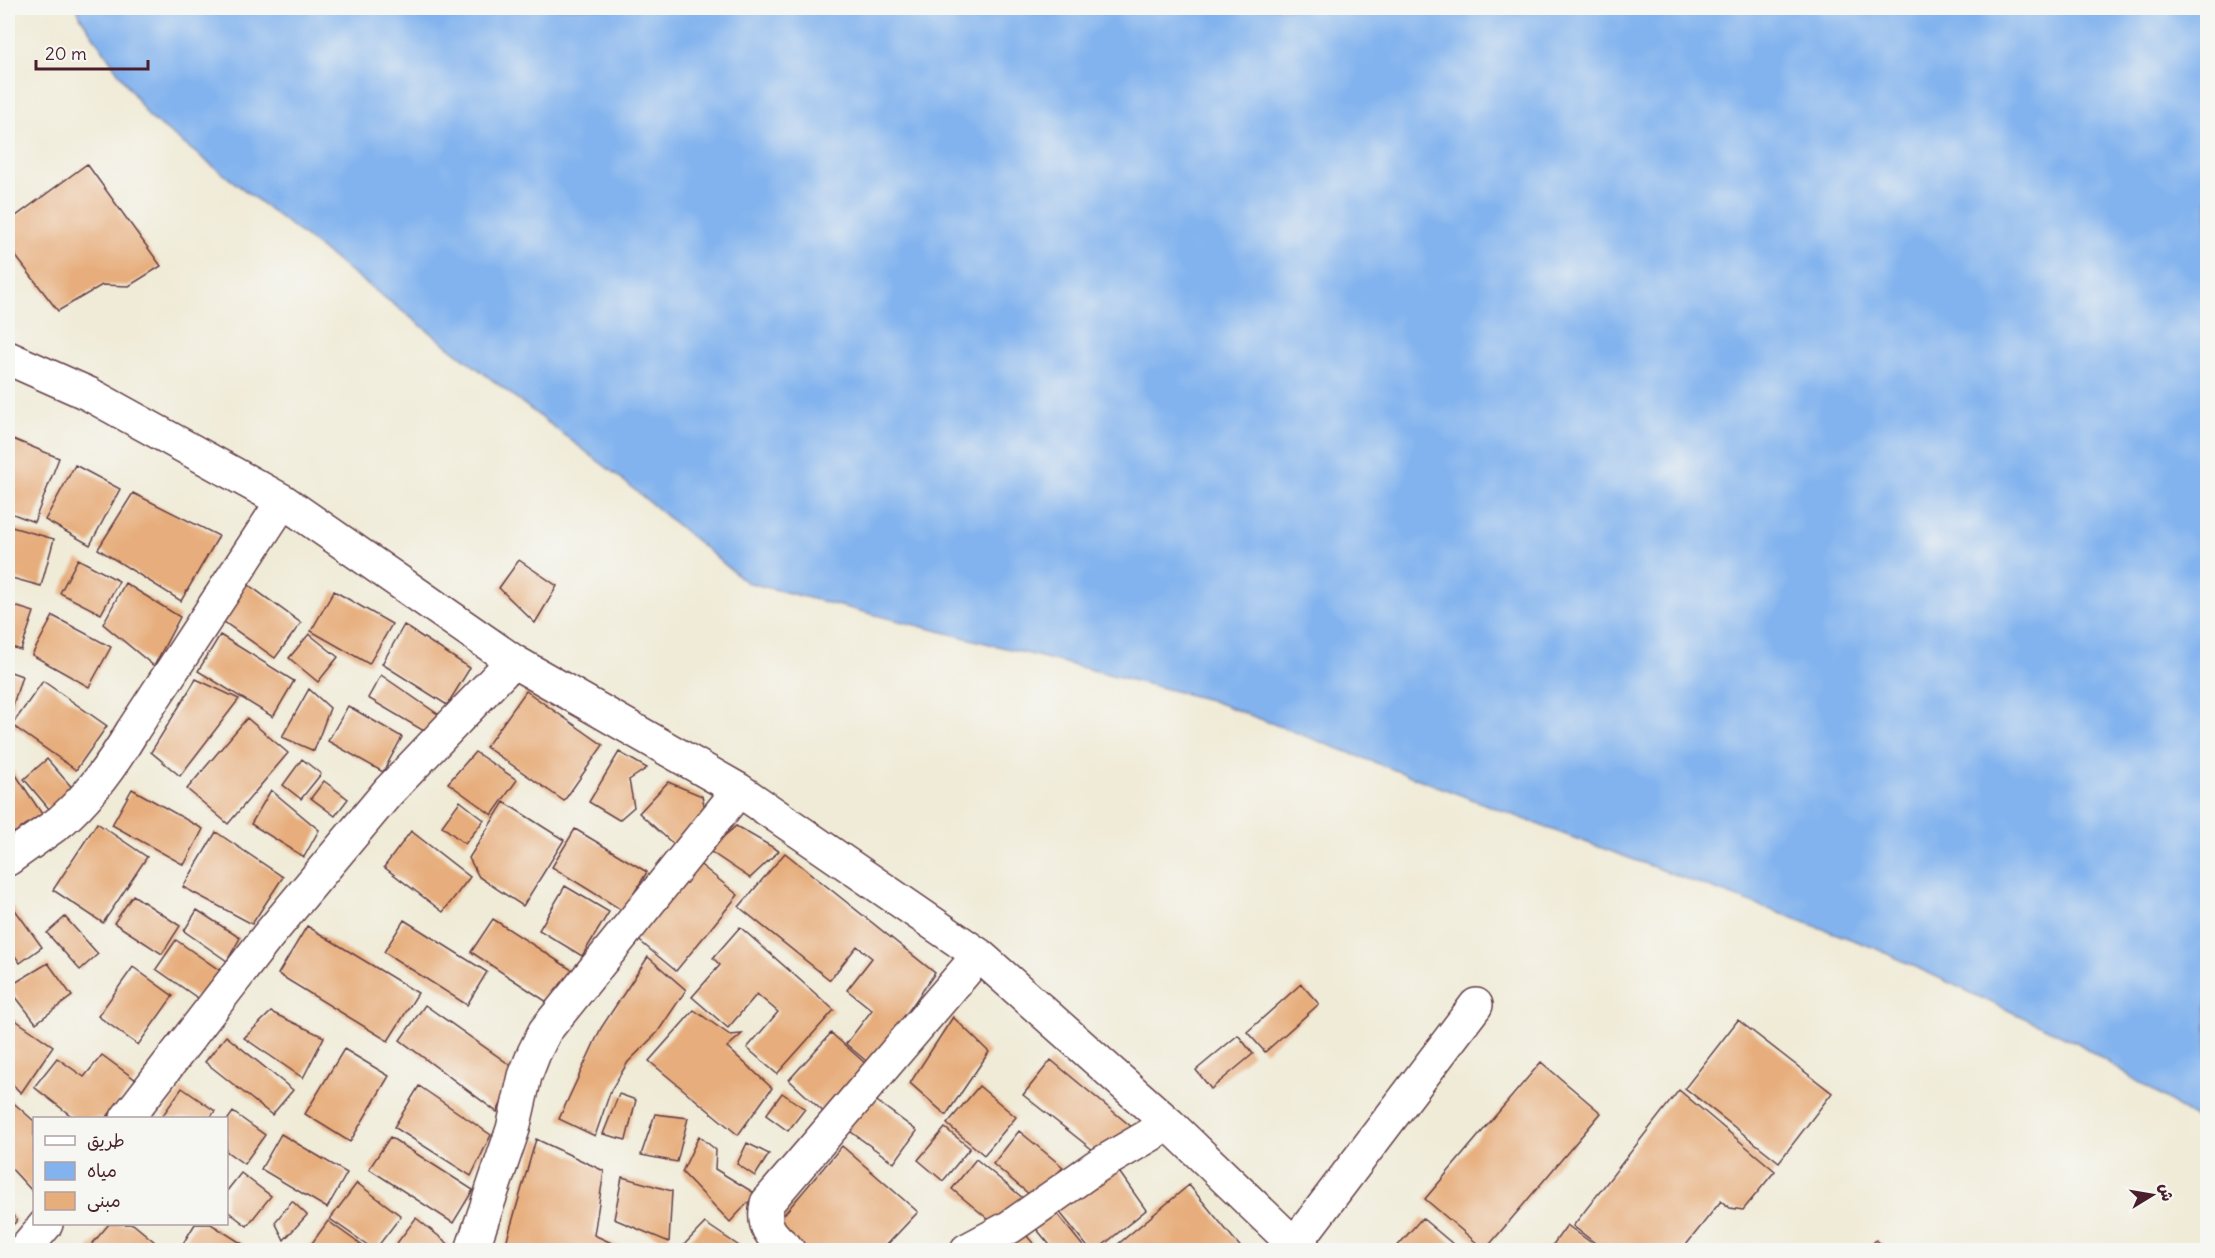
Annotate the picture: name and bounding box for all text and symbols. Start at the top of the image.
scale bar [36,33,148,71]
text: 20 m [45,42,87,65]
legend [33,1117,228,1225]
text: طريق [87,1129,125,1152]
text: مياه [87,1159,117,1182]
north arrow [2122,1165,2182,1225]
text: ش [2155,1182,2178,1203]
text: مبنى [87,1189,121,1212]

